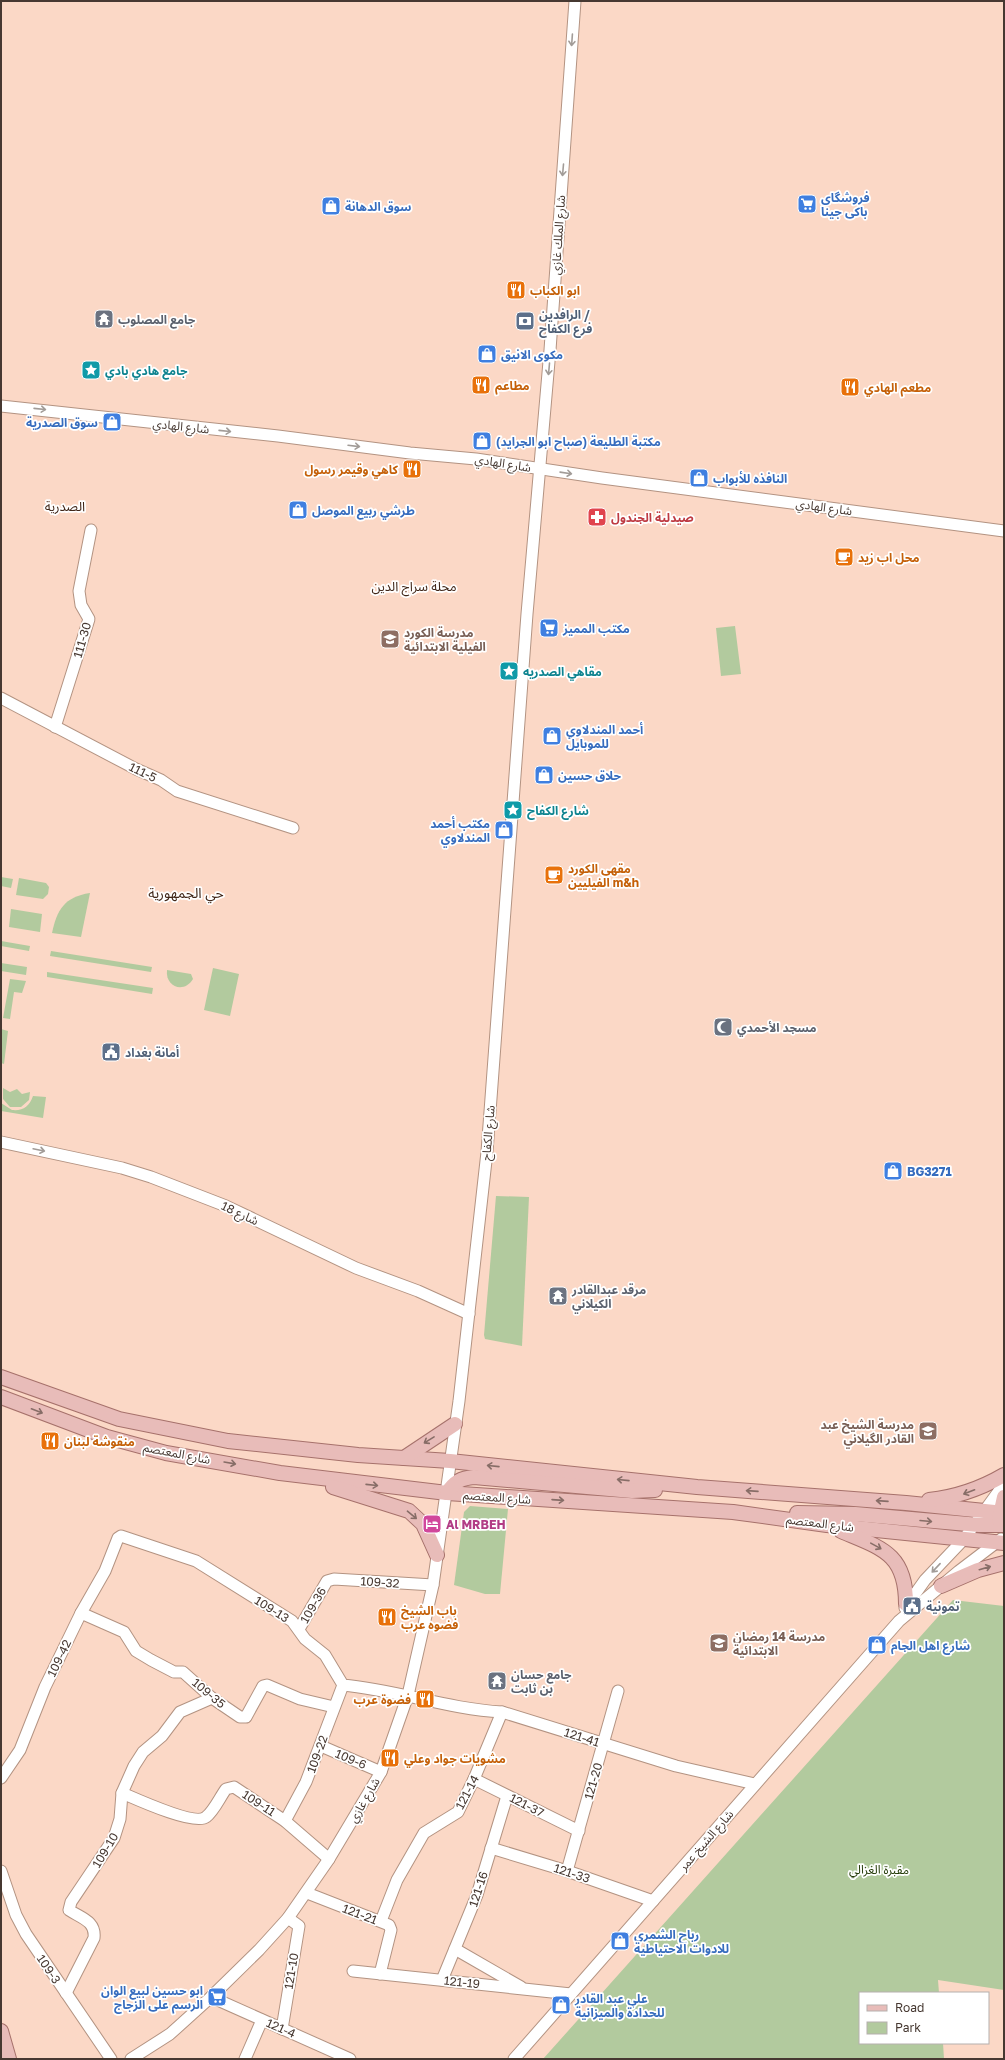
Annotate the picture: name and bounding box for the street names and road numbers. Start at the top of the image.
street label: شارع الملك غازي [548,195,571,276]
street label: شارع الهادي [152,416,210,439]
street label: شارع الهادي [473,451,532,478]
street label: شارع الهادي [794,496,853,521]
street label: 111-30 [70,620,94,660]
street label: 111-5 [127,759,159,785]
street label: شارع الكفاح [478,1105,500,1162]
street label: شارع 18 [218,1198,261,1230]
street label: شارع المعتصم [142,1439,212,1469]
street label: شارع المعتصم [462,1487,532,1509]
street label: شارع المعتصم [785,1511,855,1537]
street label: 109-32 [360,1573,400,1591]
street label: 109-36 [297,1584,329,1626]
street label: 109-13 [252,1593,292,1625]
street label: 109-42 [44,1637,74,1679]
street label: 109-35 [189,1675,229,1711]
street label: 121-41 [562,1724,602,1750]
street label: 109-22 [303,1733,331,1775]
street label: 109-6 [333,1746,369,1772]
street label: 121-20 [581,1761,605,1801]
street label: 121-14 [452,1772,482,1812]
street label: شارع غازي [345,1775,385,1827]
street label: 109-11 [240,1787,279,1819]
street label: 121-37 [507,1790,547,1820]
street label: شارع الشيخ عمر [675,1807,738,1876]
street label: 109-10 [89,1830,121,1870]
street label: 121-33 [552,1860,592,1886]
street label: 121-16 [465,1869,491,1909]
street label: 121-21 [341,1901,380,1928]
street label: 109-3 [34,1951,64,1987]
street label: 121-10 [281,1952,301,1990]
street label: 121-19 [443,1973,481,1991]
street label: 121-4 [264,2015,298,2041]

